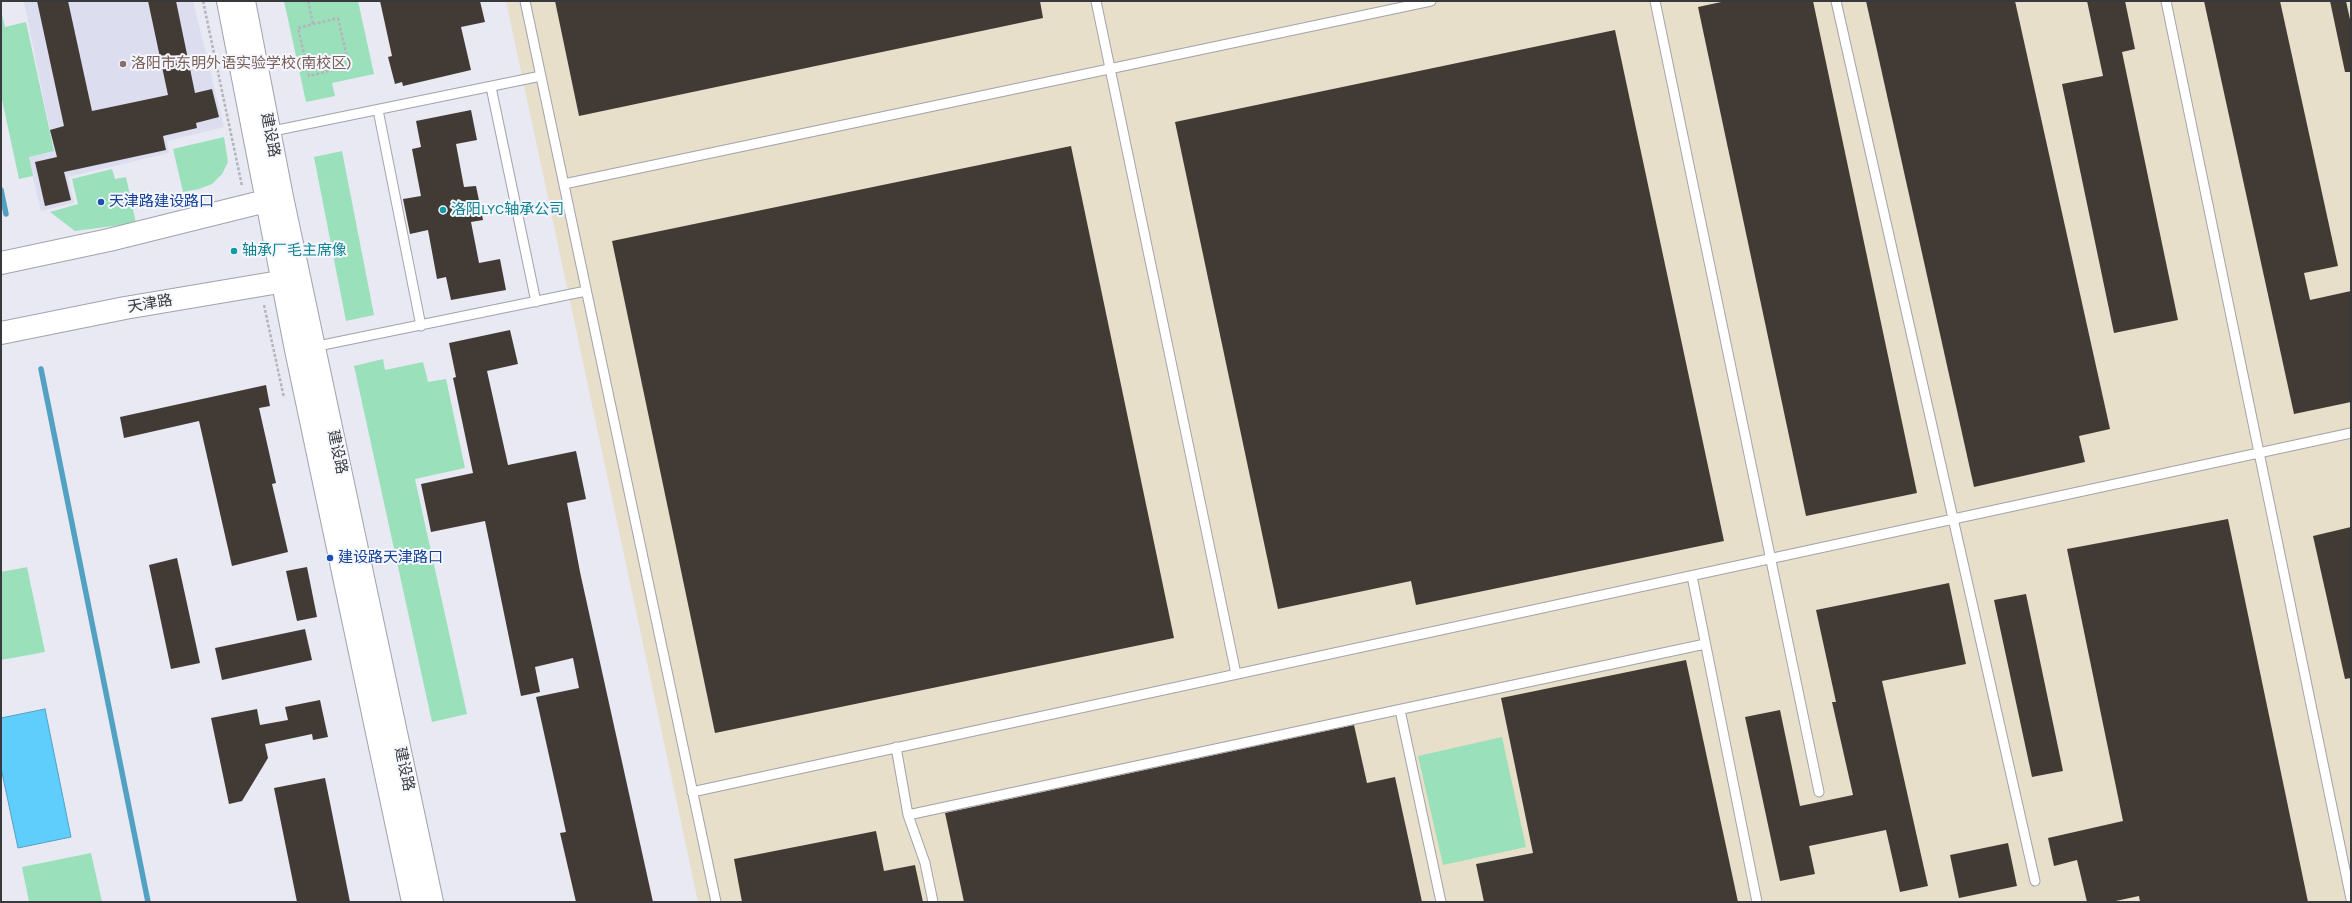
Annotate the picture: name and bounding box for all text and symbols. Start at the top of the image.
place label: 洛阳市东明外语实验学校(南校区) [131,55,352,73]
marker: 洛阳市东明外语实验学校(南校区) [118,59,128,69]
street label: 建设路 [257,111,283,159]
place label: 天津路建设路口 [109,193,214,211]
marker: 天津路建设路口 [96,197,106,207]
place label: 洛阳LYC轴承公司 [451,201,564,219]
marker: 洛阳LYC轴承公司 [438,205,448,215]
place label: 轴承厂毛主席像 [242,242,347,260]
marker: 轴承厂毛主席像 [229,246,239,256]
street label: 天津路 [126,291,174,317]
street label: 建设路 [324,428,350,476]
place label: 建设路天津路口 [338,549,443,567]
marker: 建设路天津路口 [325,553,335,563]
street label: 建设路 [391,745,417,793]

